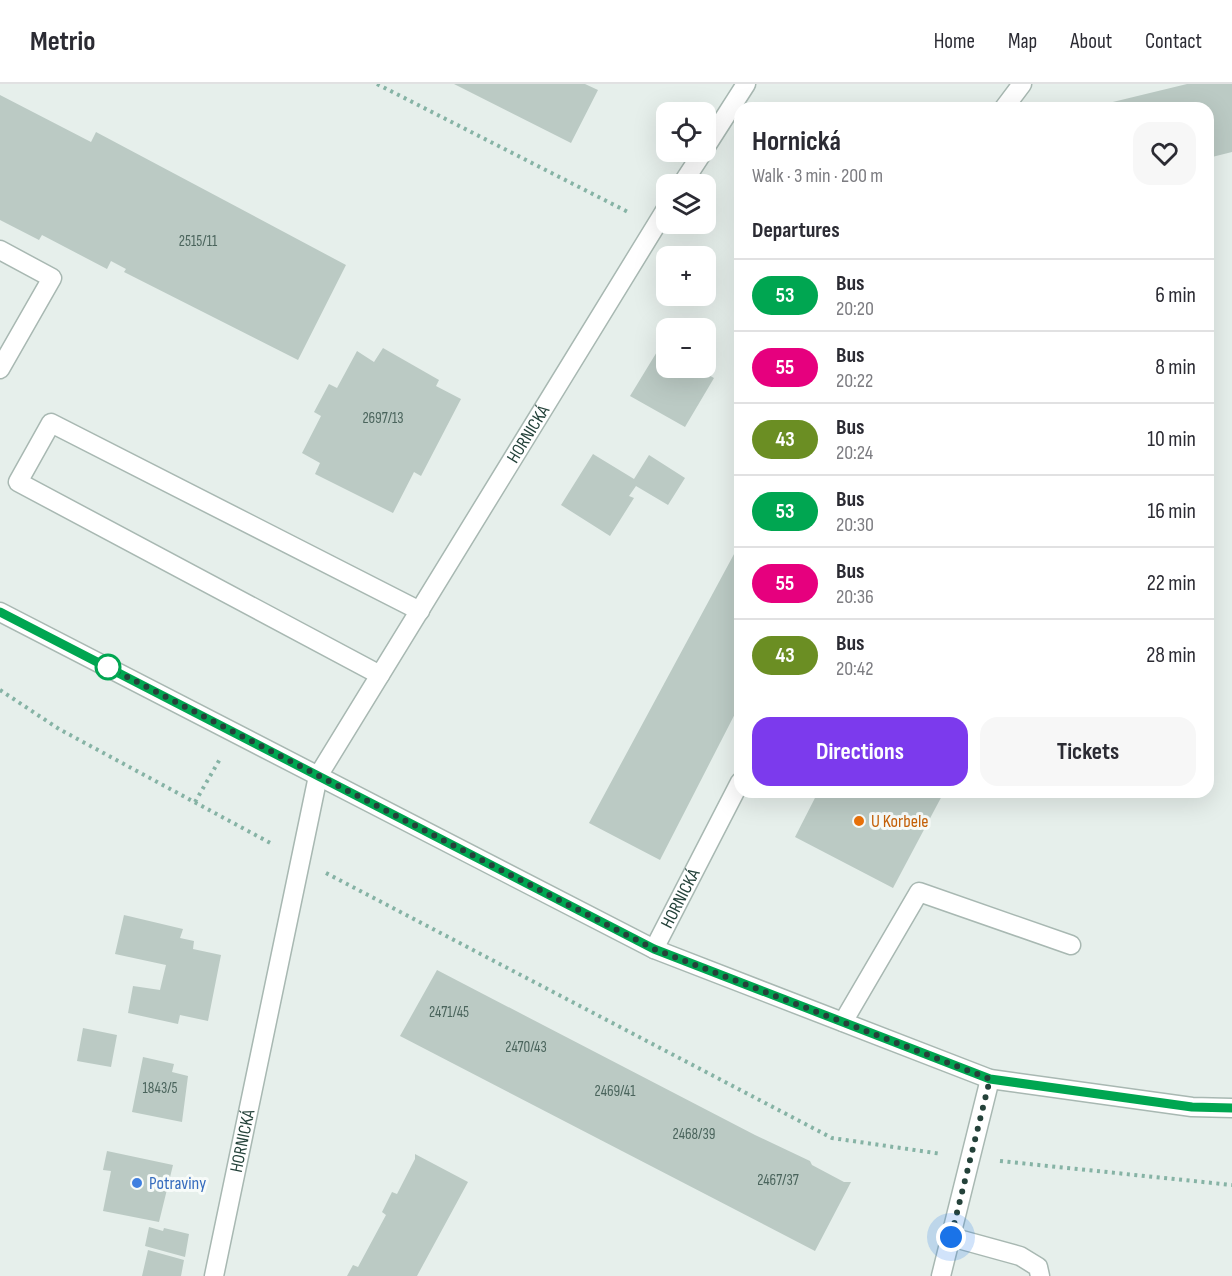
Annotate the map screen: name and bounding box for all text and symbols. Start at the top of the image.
text: Metrio [30,25,95,58]
text: Home [934,29,975,54]
text: Map [1008,29,1037,54]
text: About [1070,29,1112,54]
text: Contact [1145,29,1202,54]
map controls [656,102,716,378]
button: locate [656,102,716,162]
button: heart [1133,122,1196,185]
text: Hornická [752,125,841,158]
text: Walk · 3 min · 200 m [752,164,883,188]
button: layers [656,174,716,234]
text: Departures [752,217,840,244]
house number: 2515/11 [179,232,218,251]
button: + [656,246,716,306]
text: Bus [836,270,865,297]
text: 6 min [1155,282,1196,309]
text: 53 [776,283,794,308]
text: 20:20 [836,297,874,321]
button: − [656,318,716,378]
text: Bus [836,342,865,369]
text: 8 min [1155,354,1196,381]
text: 55 [776,355,794,380]
text: 20:22 [836,369,873,393]
street label: HORNICKÁ [502,401,554,467]
house number: 2697/13 [362,409,404,428]
text: Bus [836,414,865,441]
text: 10 min [1147,426,1196,453]
text: 43 [775,427,795,452]
text: 20:24 [836,441,873,465]
text: Bus [836,486,865,513]
text: 16 min [1148,498,1196,525]
text: 53 [776,499,794,524]
text: 20:30 [836,513,874,537]
text: Bus [836,558,865,585]
text: 22 min [1147,570,1196,597]
text: 55 [776,571,794,596]
text: 20:36 [836,585,874,609]
text: Bus [836,630,865,657]
text: 28 min [1146,642,1196,669]
text: 43 [775,643,795,668]
unlabelled marker [95,654,121,680]
text: 20:42 [836,657,873,681]
button: Directions [752,717,968,786]
button: Tickets [980,717,1196,786]
place label: U Korbele [871,811,929,832]
marker: U Korbele [852,814,866,828]
street label: HORNICKÁ [656,865,704,932]
house number: 2471/45 [429,1003,469,1022]
house number: 2470/43 [505,1038,547,1057]
house number: 1843/5 [142,1079,178,1098]
house number: 2469/41 [595,1082,636,1101]
street label: HORNICKÁ [225,1107,259,1174]
house number: 2468/39 [673,1125,715,1144]
house number: 2467/37 [757,1171,799,1190]
place label: Potraviny [149,1173,206,1194]
marker: Potraviny [130,1176,144,1190]
your location [936,1222,966,1252]

